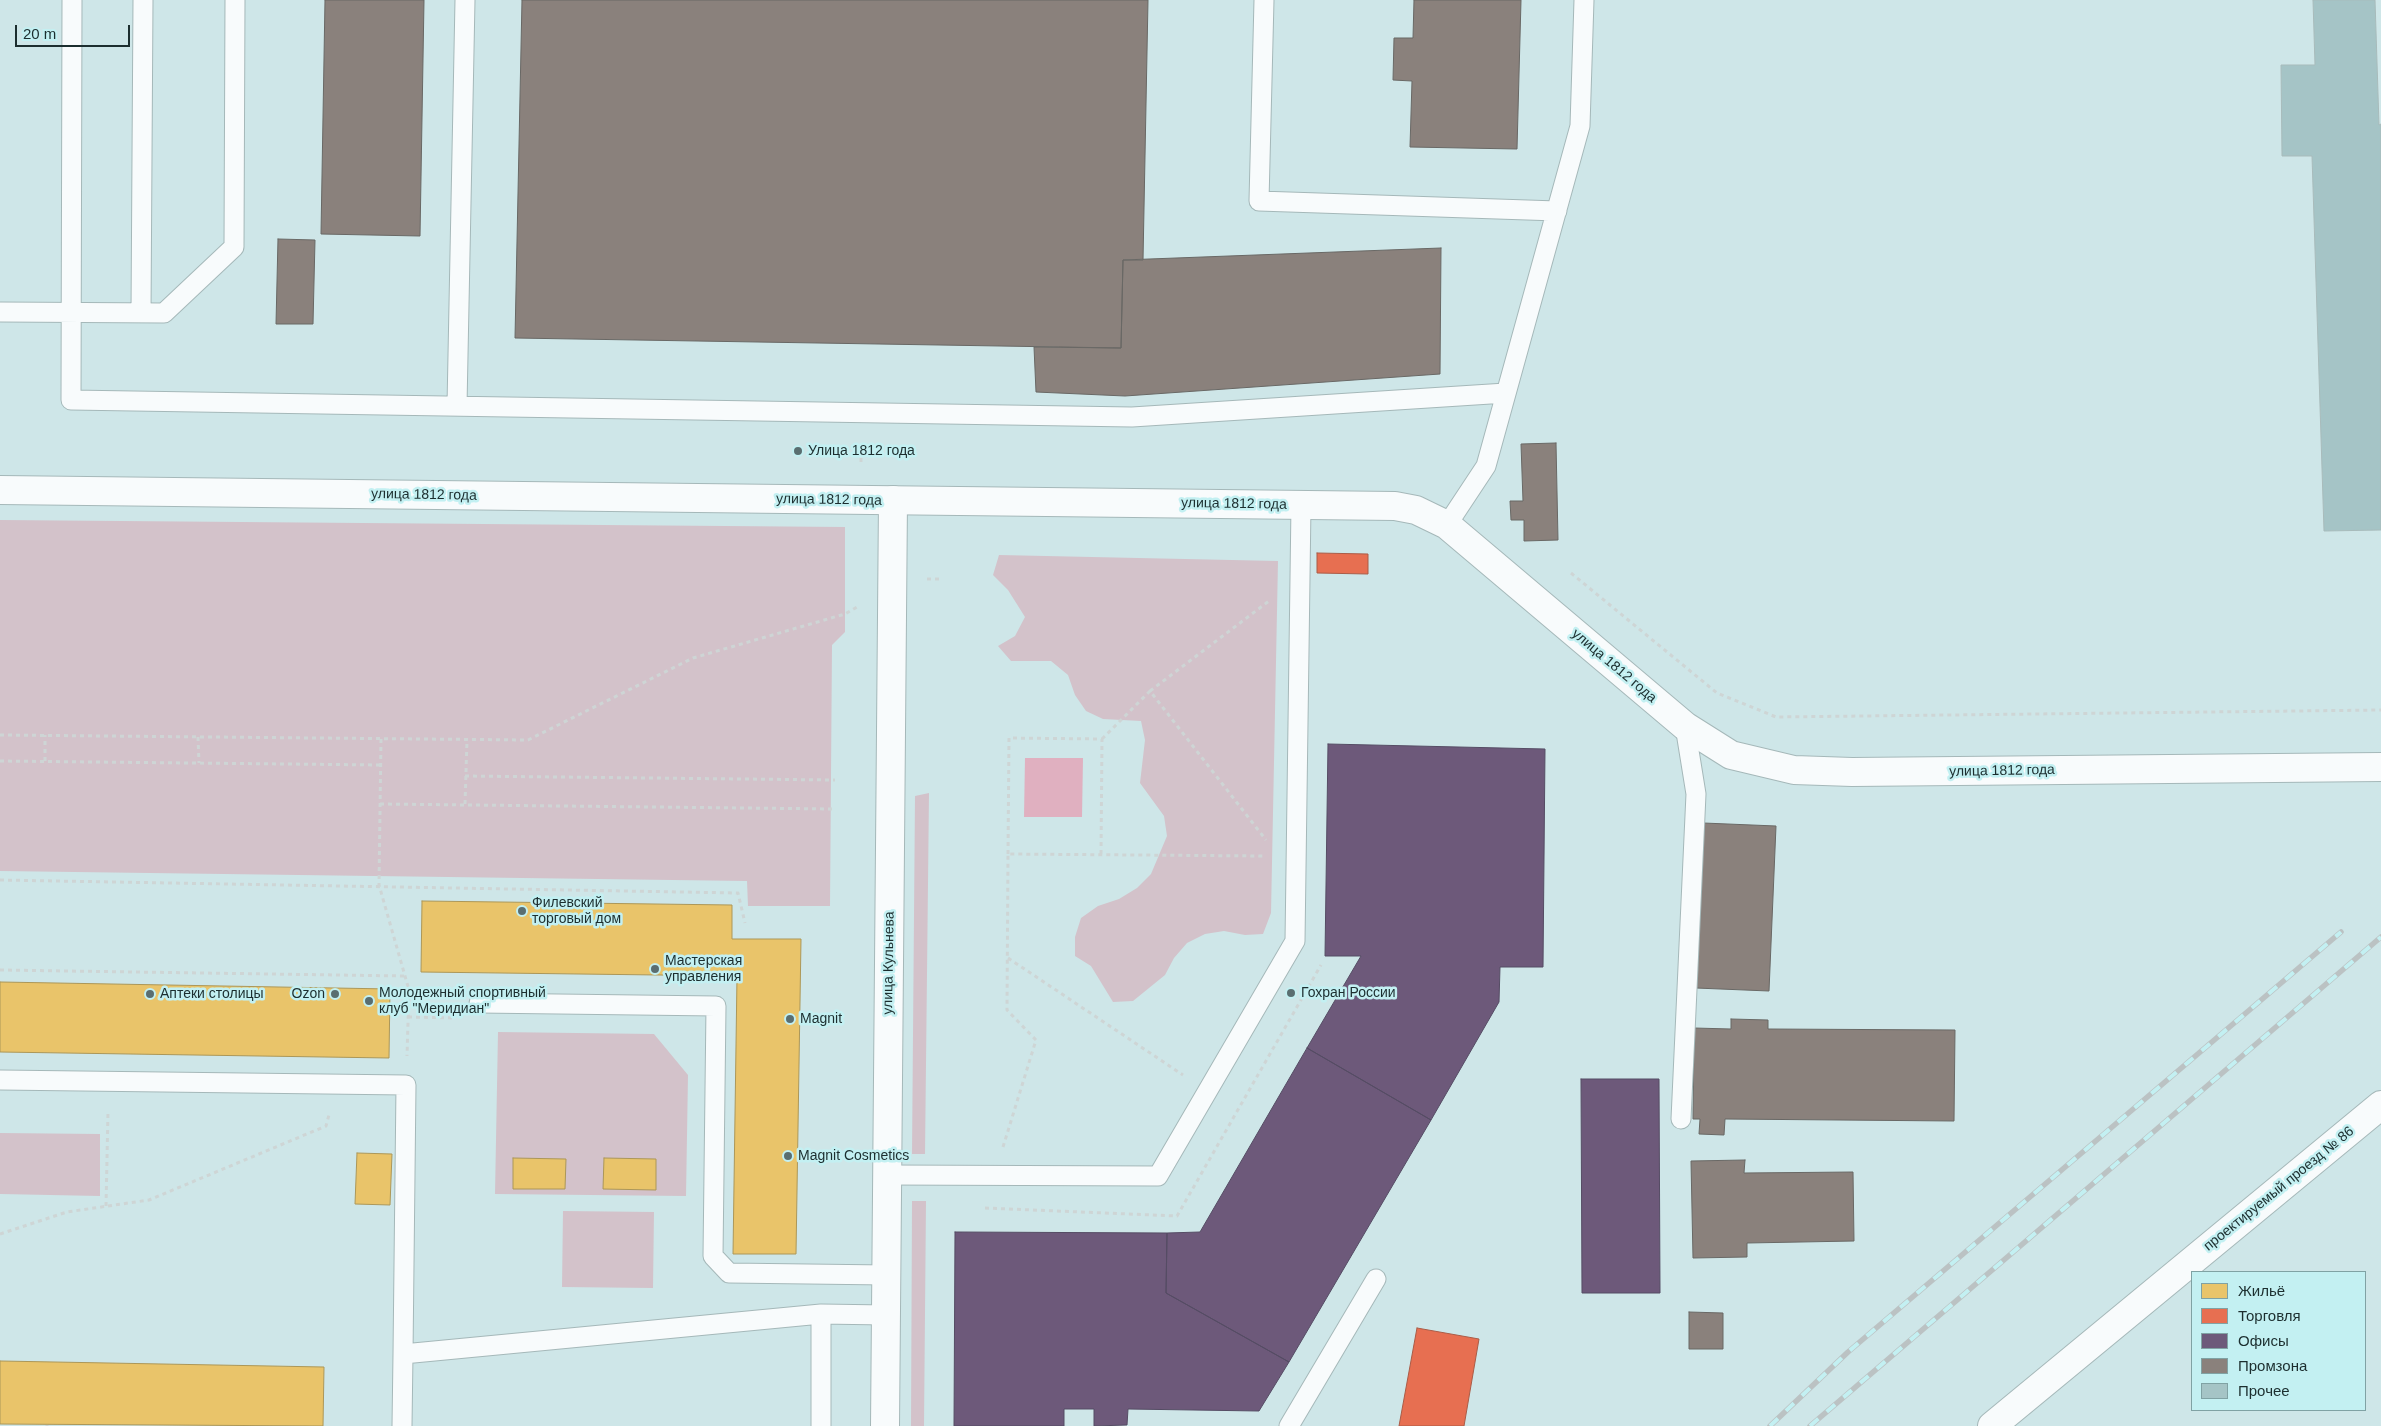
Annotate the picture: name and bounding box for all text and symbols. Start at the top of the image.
scale bar [18,15,132,47]
text: 20 m [23,25,56,42]
place label: Улица 1812 года [808,443,915,459]
marker: Улица 1812 года [792,445,804,457]
street label: улица 1812 года [371,486,477,504]
street label: улица 1812 года [776,491,882,509]
street label: улица 1812 года [1181,495,1287,513]
street label: улица 1812 года [1568,626,1660,706]
street label: улица 1812 года [1949,762,2055,780]
place label: Филевский торговый дом [532,895,621,928]
marker: Филевский торговый дом [516,905,528,917]
street label: улица Кульнева [880,911,898,1015]
place label: Мастерская управления [665,953,742,986]
marker: Мастерская управления [649,963,661,975]
place label: Молодежный спортивный клуб "Меридиан" [379,985,546,1018]
place label: Гохран России [1301,985,1396,1001]
place label: Аптеки столицы [160,986,264,1002]
place label: Ozon [292,986,325,1002]
marker: Гохран России [1285,987,1297,999]
marker: Аптеки столицы [144,988,156,1000]
marker: Ozon [329,988,341,1000]
marker: Молодежный спортивный клуб "Меридиан" [363,995,375,1007]
place label: Magnit [800,1011,842,1027]
marker: Magnit [784,1013,796,1025]
street label: проектируемый проезд № 86 [2201,1123,2357,1255]
place label: Magnit Cosmetics [798,1148,909,1164]
marker: Magnit Cosmetics [782,1150,794,1162]
legend [2191,1271,2366,1411]
text: Жильё [2238,1282,2285,1299]
text: Торговля [2238,1307,2301,1324]
text: Офисы [2238,1332,2289,1349]
text: Промзона [2238,1357,2307,1374]
text: Прочее [2238,1382,2290,1399]

